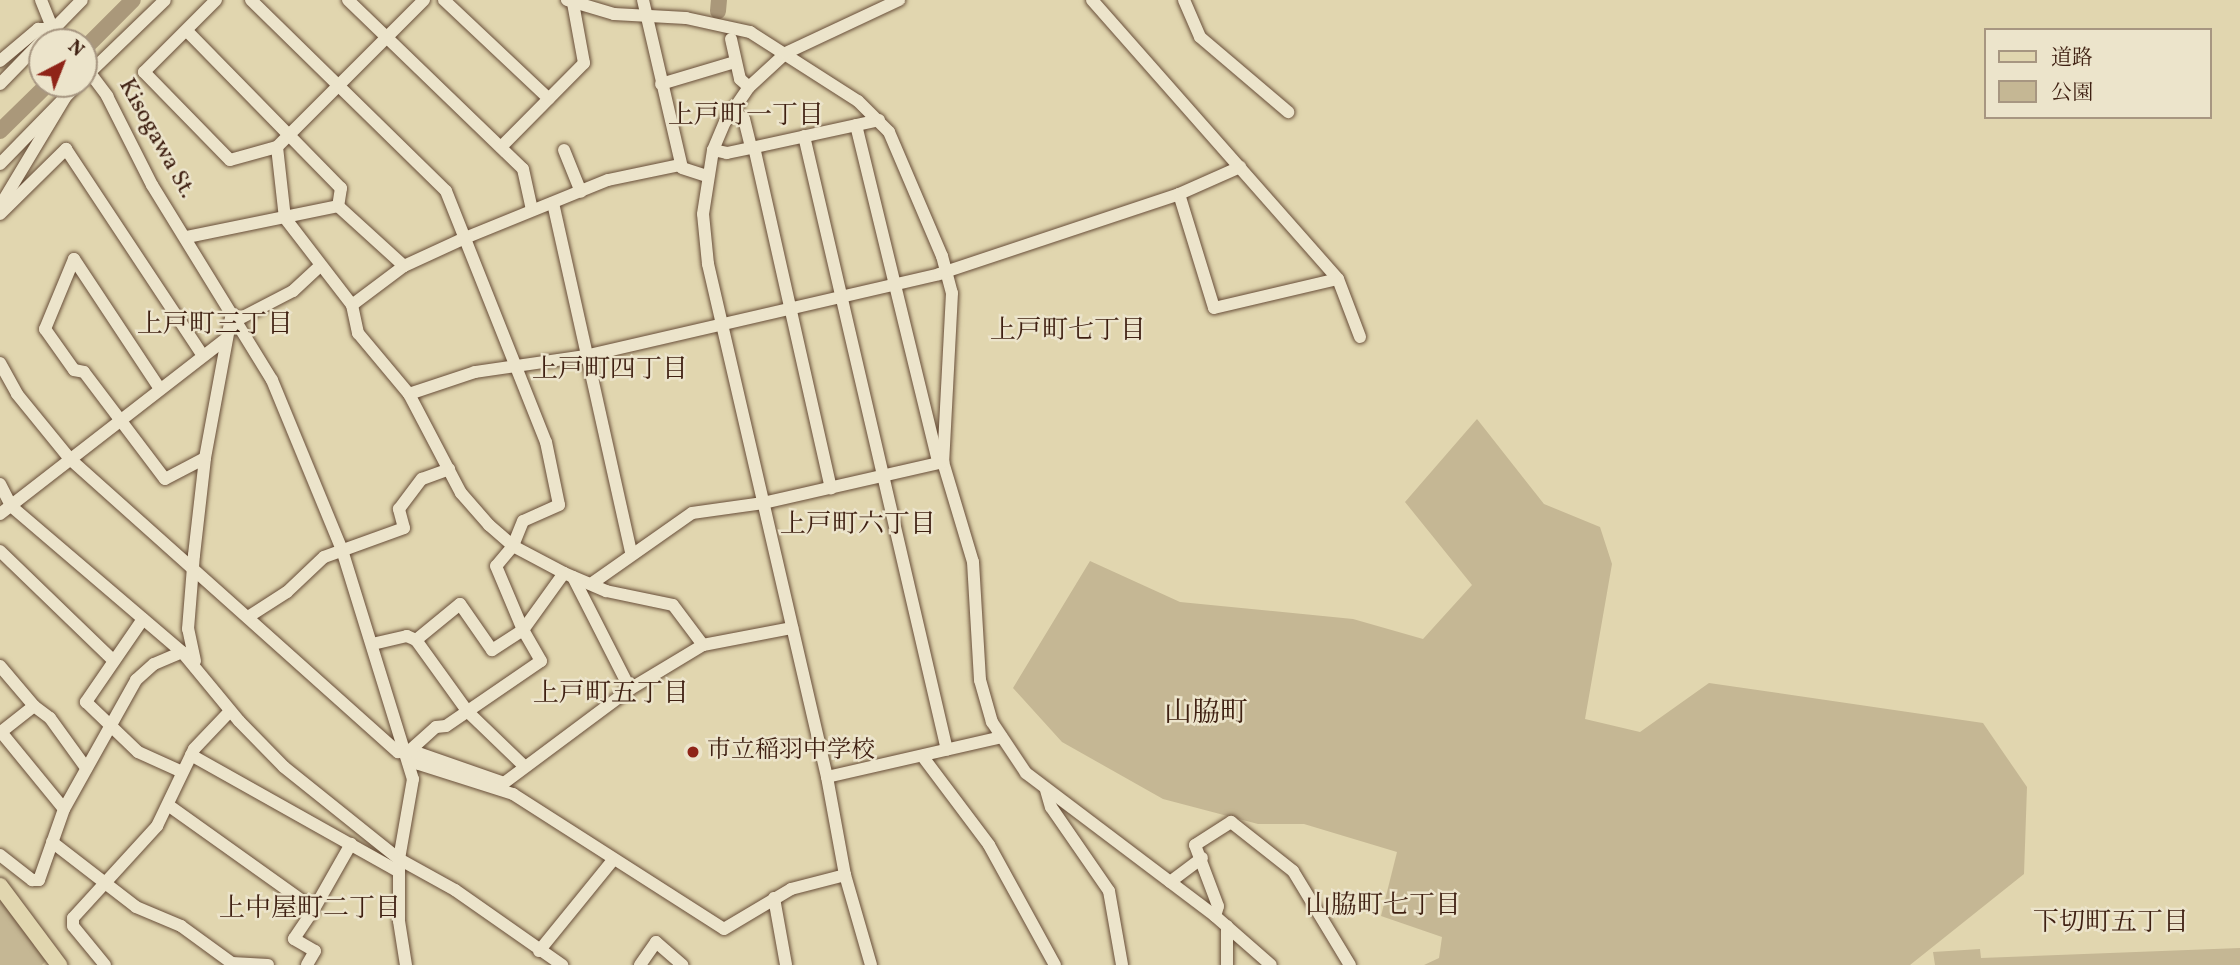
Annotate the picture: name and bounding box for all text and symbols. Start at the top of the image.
north arrow [28,28,98,98]
legend [1984,28,2212,119]
text: N [62,35,90,63]
text: 道路 [2051,44,2093,73]
street label: Kisogawa St. [111,74,201,204]
text: 公園 [2051,79,2093,108]
district label: 上戸町一丁目 [668,101,824,133]
district label: 上戸町三丁目 [137,310,293,342]
district label: 上戸町七丁目 [990,316,1146,348]
district label: 上戸町四丁目 [532,355,688,387]
district label: 上戸町六丁目 [780,510,936,542]
district label: 上戸町五丁目 [533,679,689,711]
district label: 山脇町 [1164,697,1248,731]
place label: 市立稲羽中学校 [707,738,875,766]
marker: 市立稲羽中学校 [685,744,701,760]
district label: 山脇町七丁目 [1305,891,1461,923]
district label: 上中屋町二丁目 [219,894,401,926]
district label: 下切町五丁目 [2033,908,2189,940]

